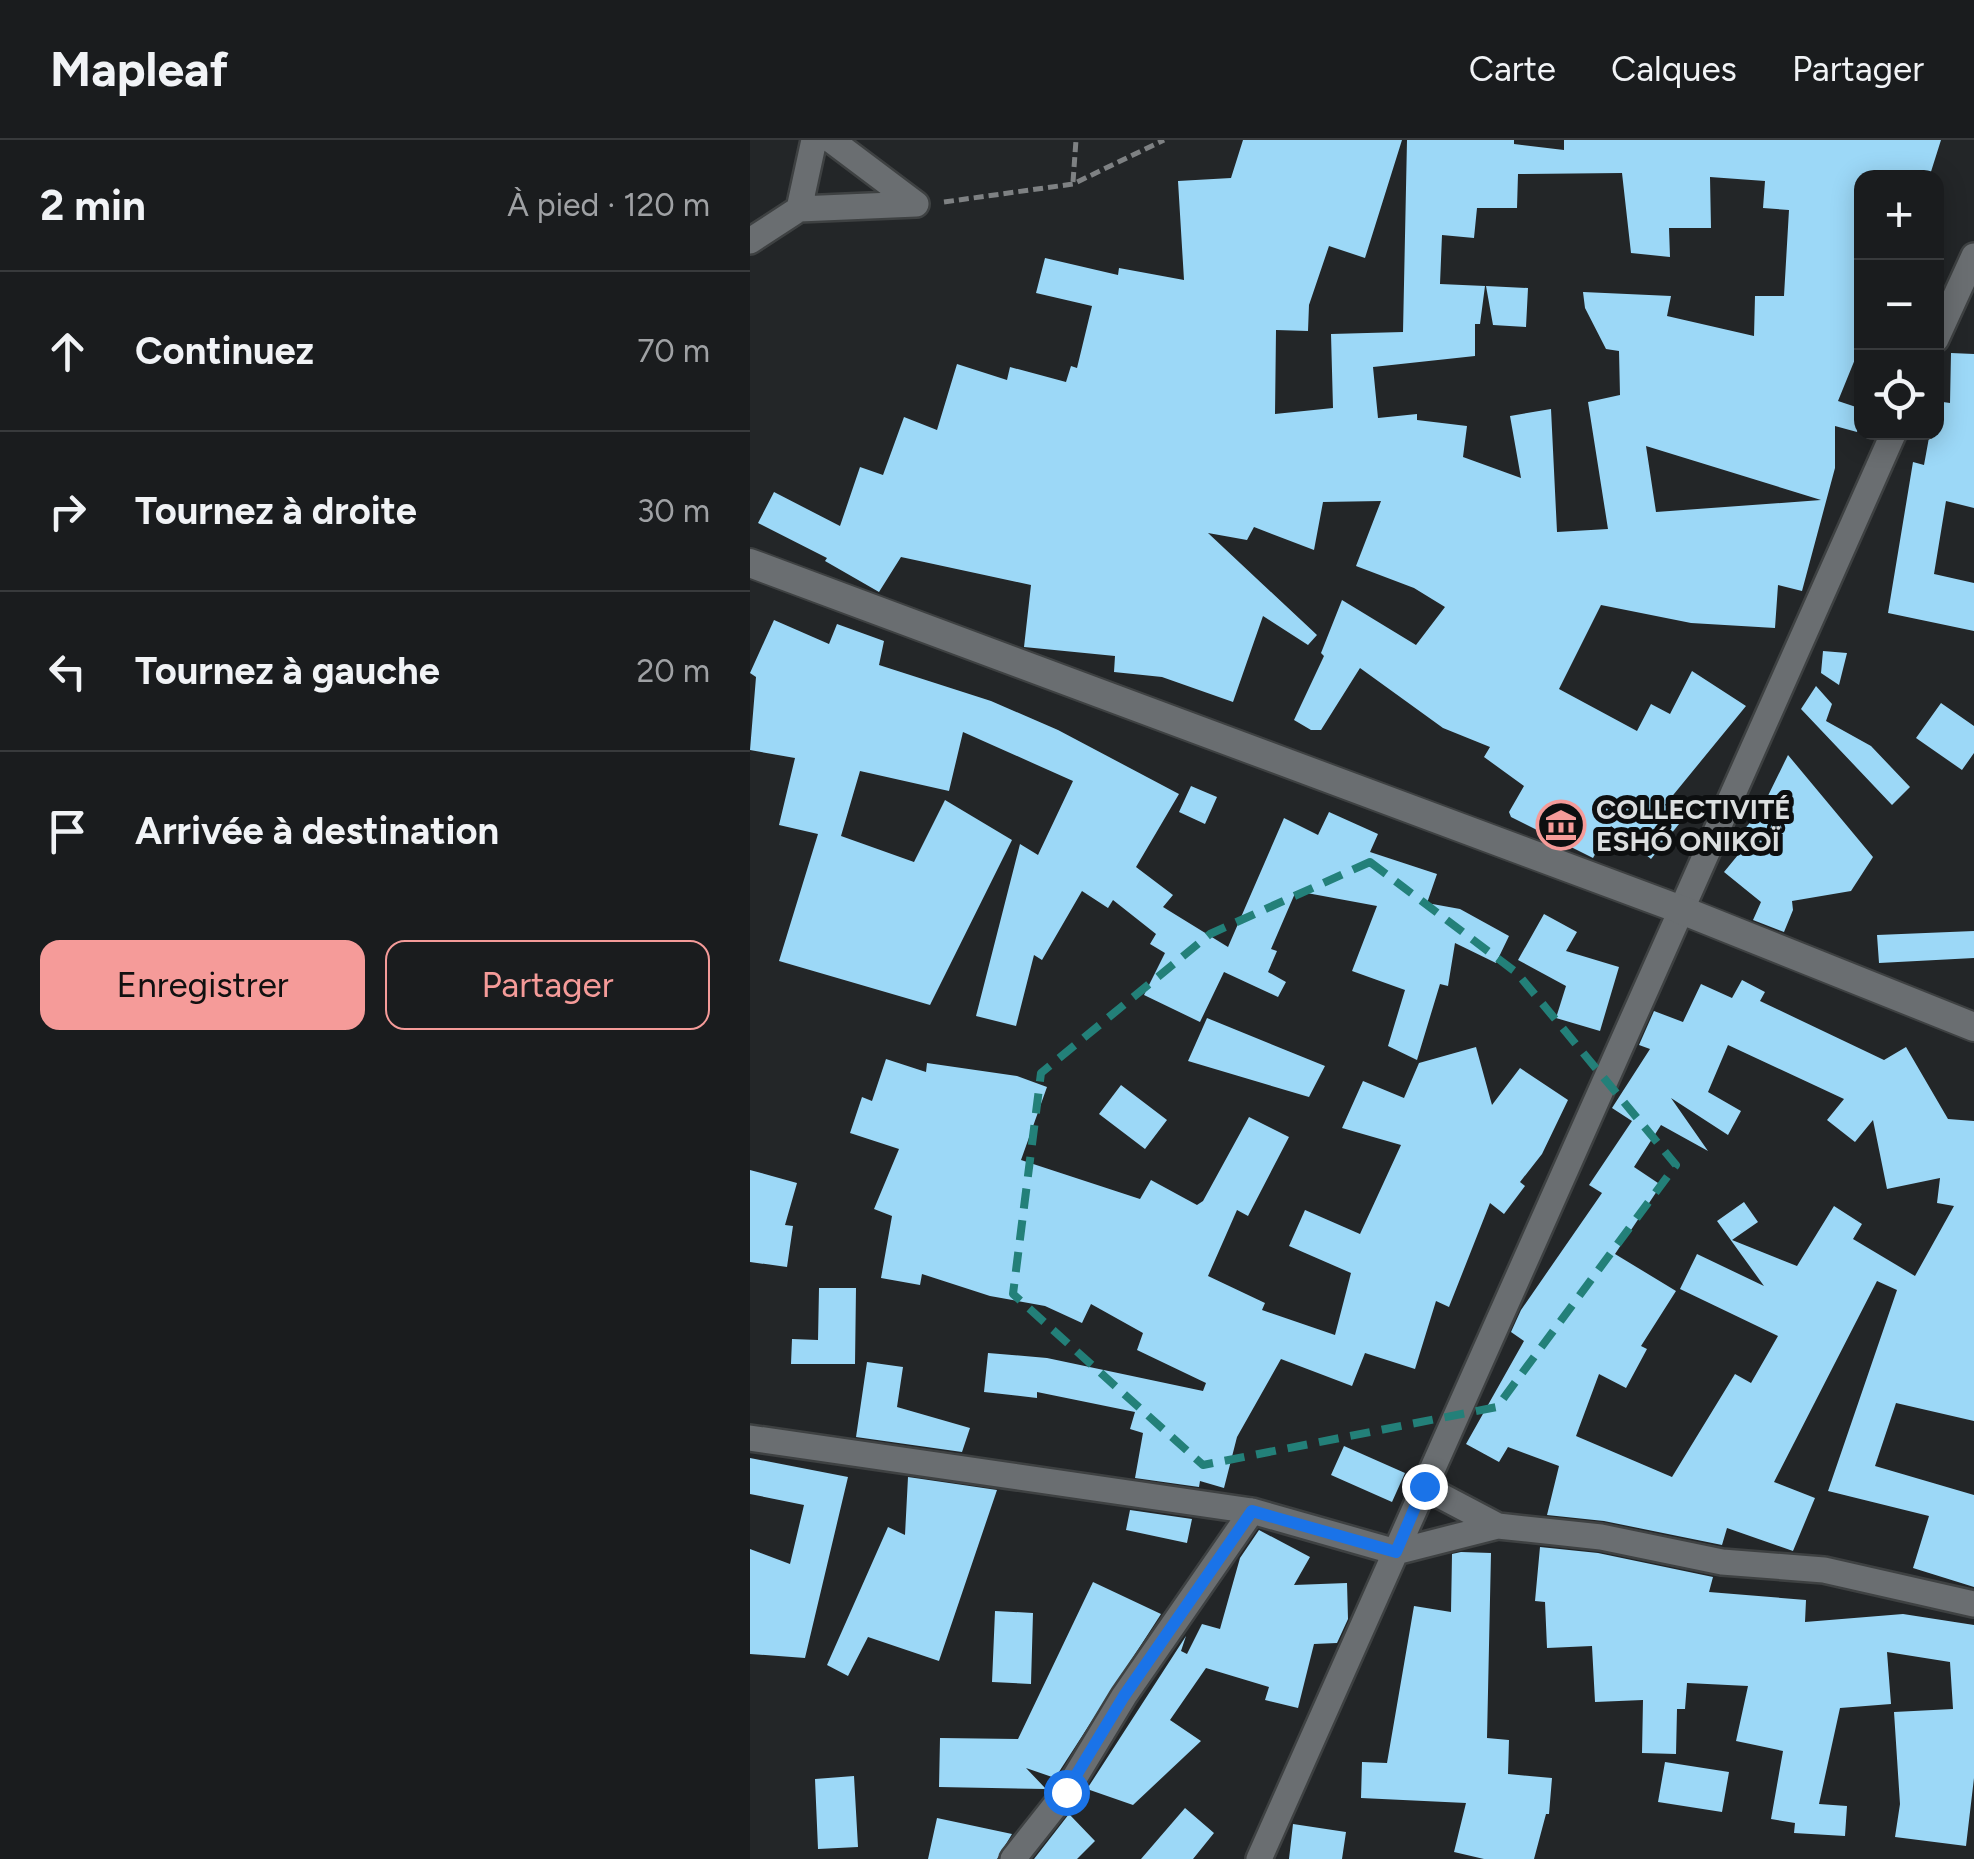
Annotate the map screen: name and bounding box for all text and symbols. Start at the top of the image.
text: Mapleaf [50,40,228,98]
text: Carte [1469,48,1556,90]
text: Calques [1611,48,1737,90]
text: Partager [1792,48,1924,90]
map controls [1854,170,1944,440]
button: + [1854,170,1944,260]
text: 2 min [40,180,146,231]
text: À pied · 120 m [507,186,710,224]
button: − [1854,260,1944,350]
icon: ahead [40,324,95,379]
text: Continuez [135,328,314,374]
text: 70 m [637,332,710,370]
button: locate [1854,350,1944,440]
icon: right [40,484,95,539]
text: Tournez à droite [135,488,417,534]
text: 30 m [637,492,710,530]
icon: left [40,644,95,699]
text: Tournez à gauche [135,648,440,694]
text: 20 m [636,652,710,690]
place label: COLLECTIVITÉ ESHÓ ONIKOÏ [1596,792,1791,858]
museum icon: COLLECTIVITÉ ESHÓ ONIKOÏ [1535,799,1587,851]
icon: arrive [40,804,95,859]
text: Arrivée à destination [135,808,499,854]
button: Enregistrer [40,940,365,1030]
button: Partager [385,940,710,1030]
route end [1402,1464,1448,1510]
route start [1044,1770,1090,1816]

